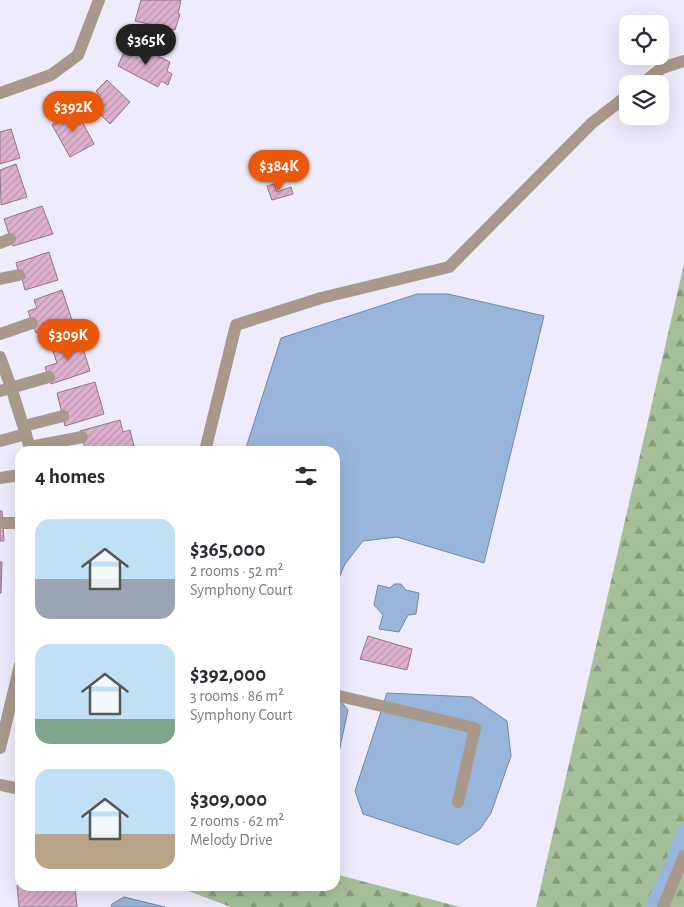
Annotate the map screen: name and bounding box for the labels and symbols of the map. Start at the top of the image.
pin: $365K [111,23,181,66]
pin: $392K [38,90,108,133]
pin: $384K [244,150,314,192]
pin: $309K [33,318,103,361]

